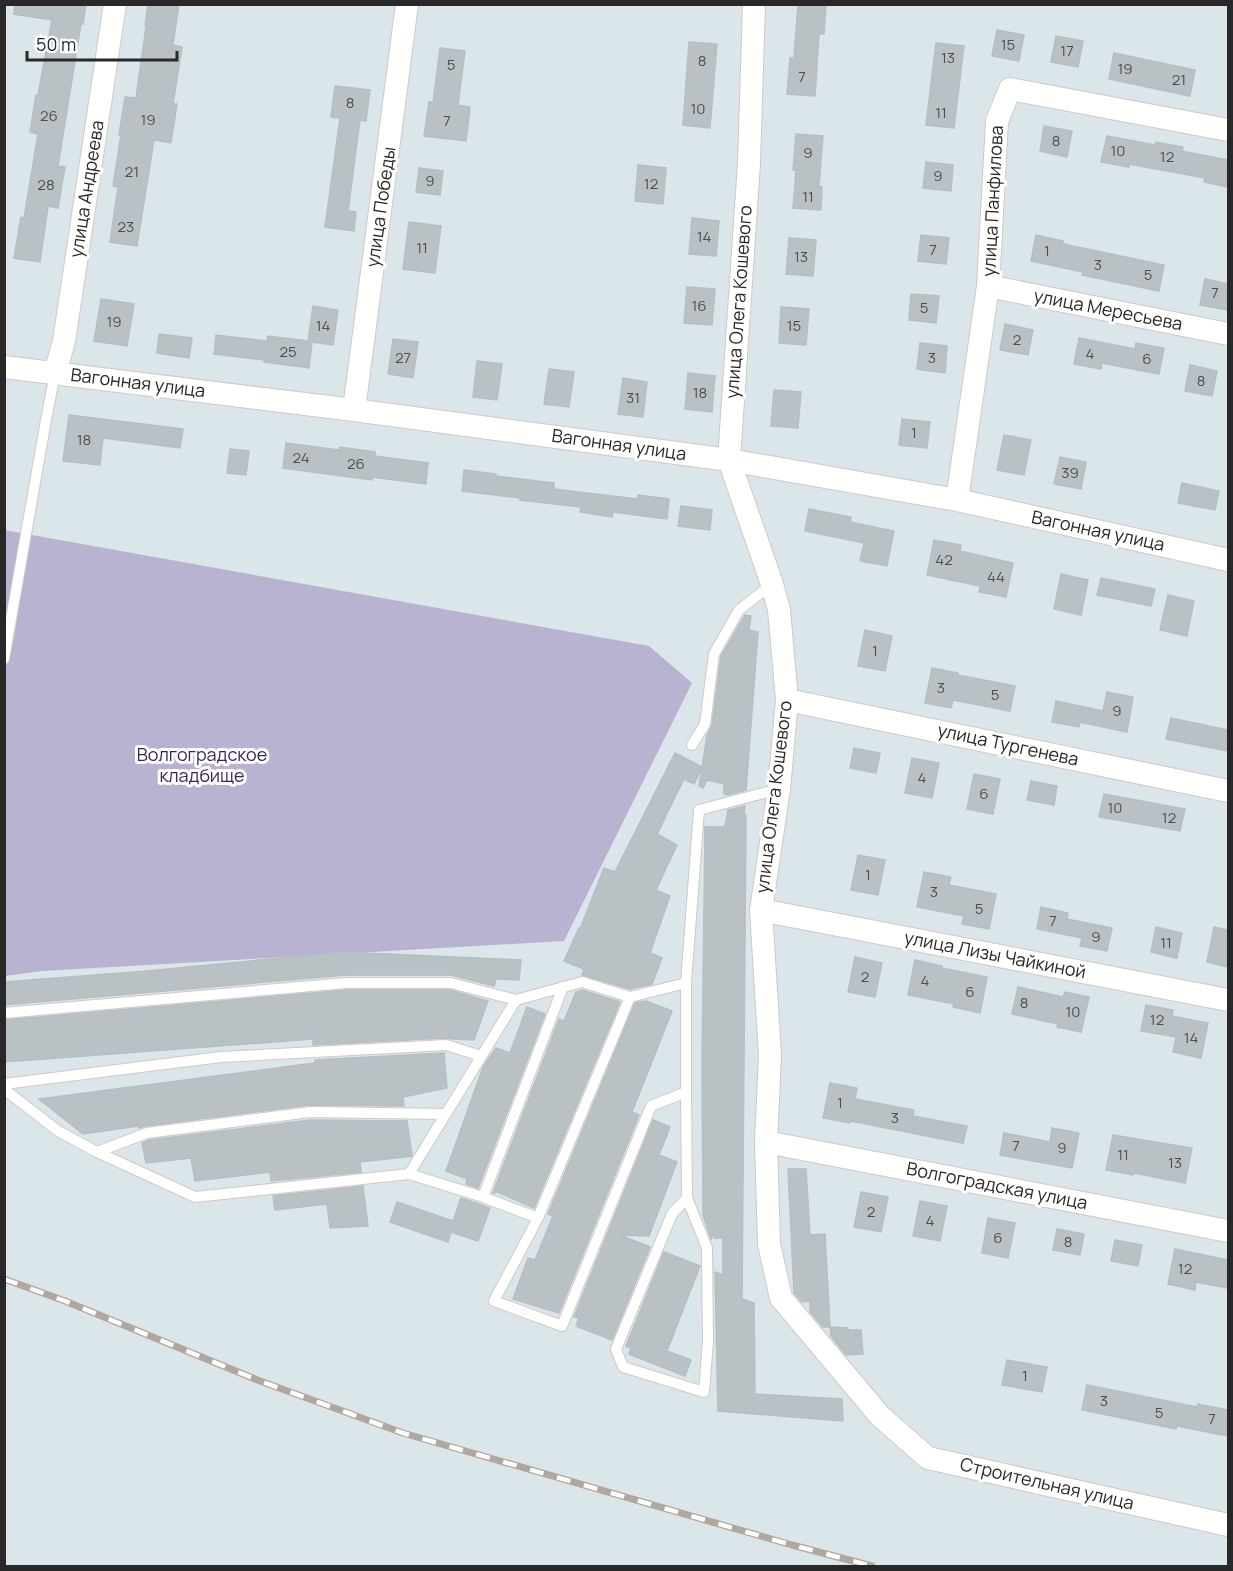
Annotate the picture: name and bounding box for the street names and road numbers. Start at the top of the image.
street label: улица Андреева [63,119,109,259]
street label: улица Панфилова [976,125,1008,277]
street label: улица Победы [360,145,400,269]
street label: улица Олега Кошевого [719,204,757,399]
street label: улица Мересьева [1032,283,1185,335]
street label: Вагонная улица [69,362,207,402]
street label: Вагонная улица [550,423,688,465]
street label: Вагонная улица [1029,504,1167,556]
street label: улица Олега Кошевого [749,699,797,895]
street label: улица Тургенева [935,717,1081,771]
street label: улица Лизы Чайкиной [902,925,1088,983]
street label: Волгоградская улица [905,1156,1090,1214]
street label: Строительная улица [958,1451,1137,1515]

